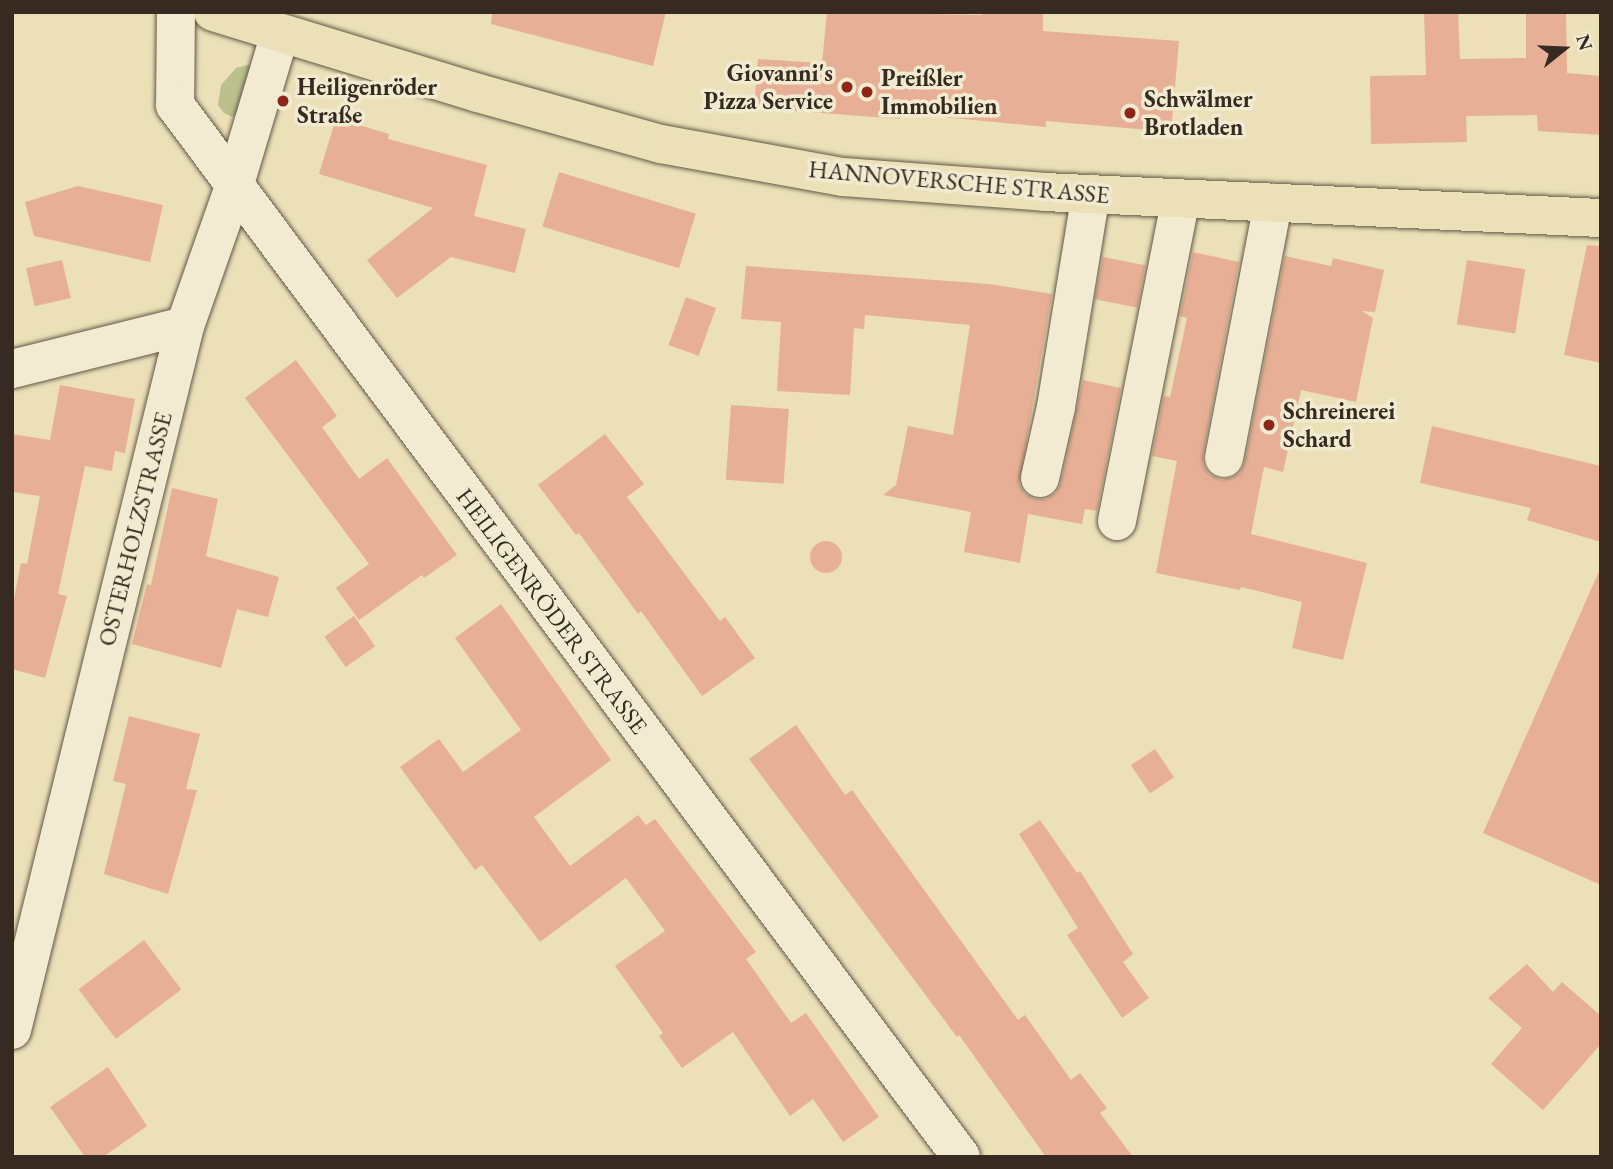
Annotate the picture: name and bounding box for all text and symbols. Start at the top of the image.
north arrow [1529,14,1599,84]
text: N [1570,31,1599,54]
place label: Giovanni's Pizza Service [704,59,833,115]
place label: Preißler Immobilien [881,64,998,120]
place label: Heiligenröder Straße [297,73,437,129]
marker: Giovanni's Pizza Service [839,79,855,95]
marker: Preißler Immobilien [859,84,875,100]
place label: Schwälmer Brotladen [1144,85,1253,141]
marker: Heiligenröder Straße [275,93,291,109]
marker: Schwälmer Brotladen [1122,105,1138,121]
street label: HANNOVERSCHE STRASSE [807,154,1111,210]
place label: Schreinerei Schard [1283,397,1395,453]
street label: OSTERHOLZSTRASSE [92,409,178,649]
marker: Schreinerei Schard [1261,417,1277,433]
street label: HEILIGENRÖDER STRASSE [450,483,654,739]

